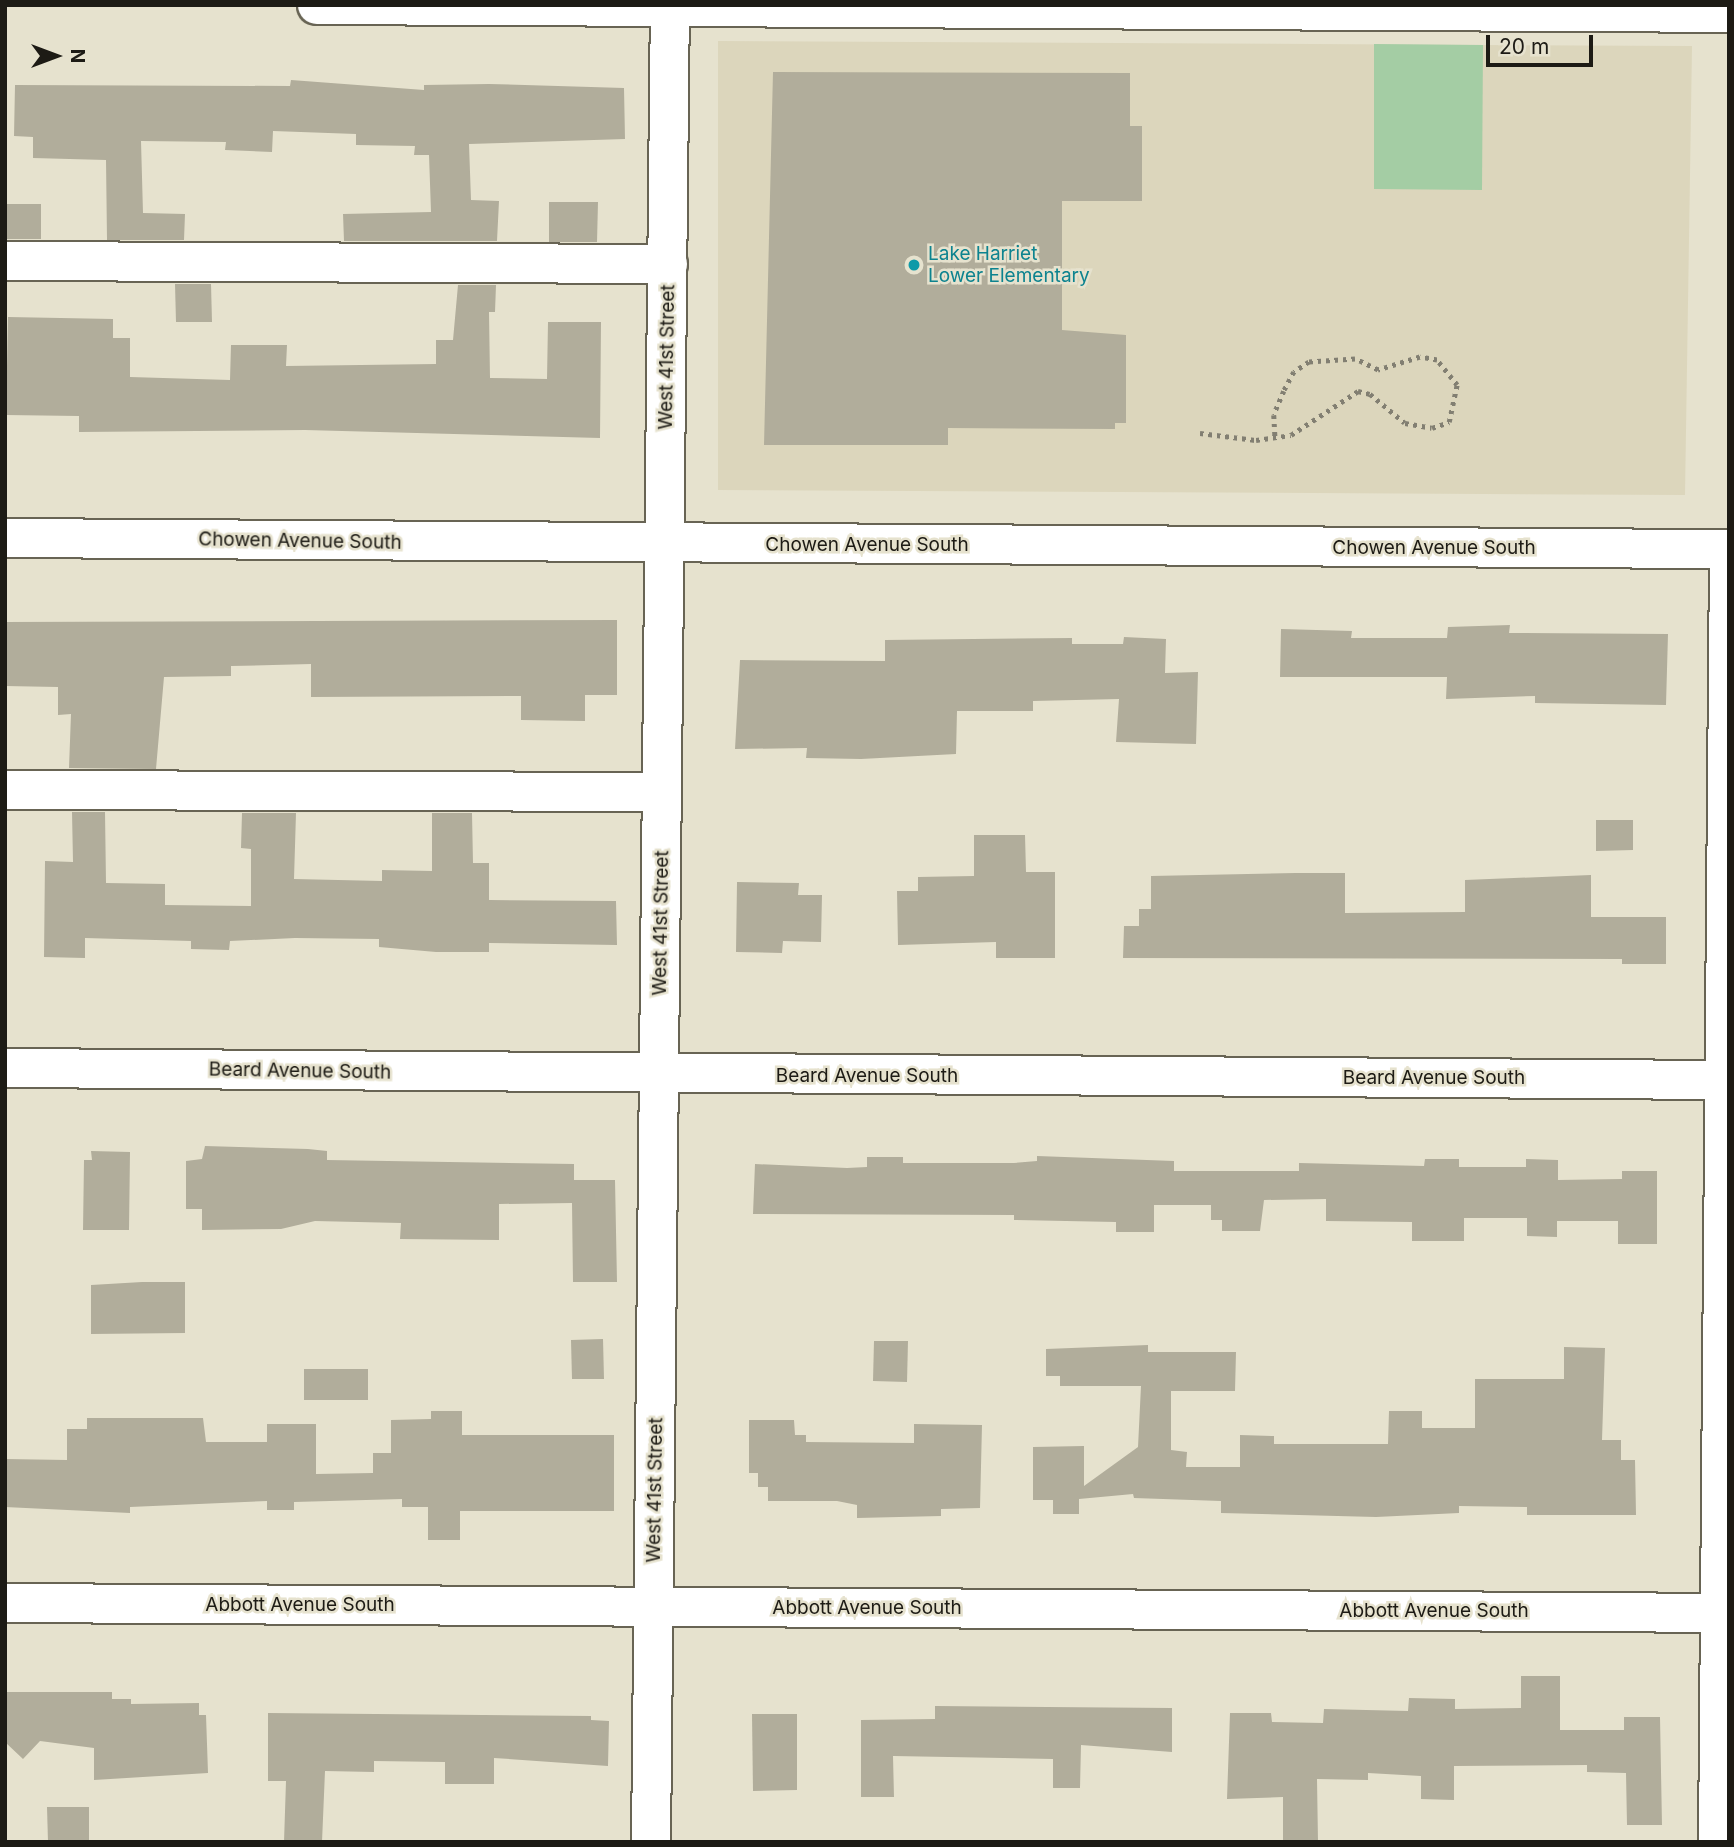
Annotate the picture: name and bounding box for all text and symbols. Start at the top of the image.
north arrow [21,21,91,91]
scale bar [1489,21,1596,65]
text: 20 m [1499,34,1549,59]
text: N [66,49,89,63]
place label: Lake Harriet Lower Elementary [928,243,1090,287]
marker: Lake Harriet Lower Elementary [906,257,922,273]
street label: West 41st Street [654,284,680,430]
street label: Chowen Avenue South [198,528,402,554]
street label: Chowen Avenue South [765,534,969,556]
street label: Chowen Avenue South [1332,537,1536,559]
street label: West 41st Street [648,850,674,996]
street label: Beard Avenue South [209,1058,391,1084]
street label: Beard Avenue South [776,1065,958,1087]
street label: Beard Avenue South [1343,1067,1525,1089]
street label: West 41st Street [642,1417,668,1563]
street label: Abbott Avenue South [205,1594,395,1616]
street label: Abbott Avenue South [772,1597,962,1619]
street label: Abbott Avenue South [1339,1600,1529,1622]

